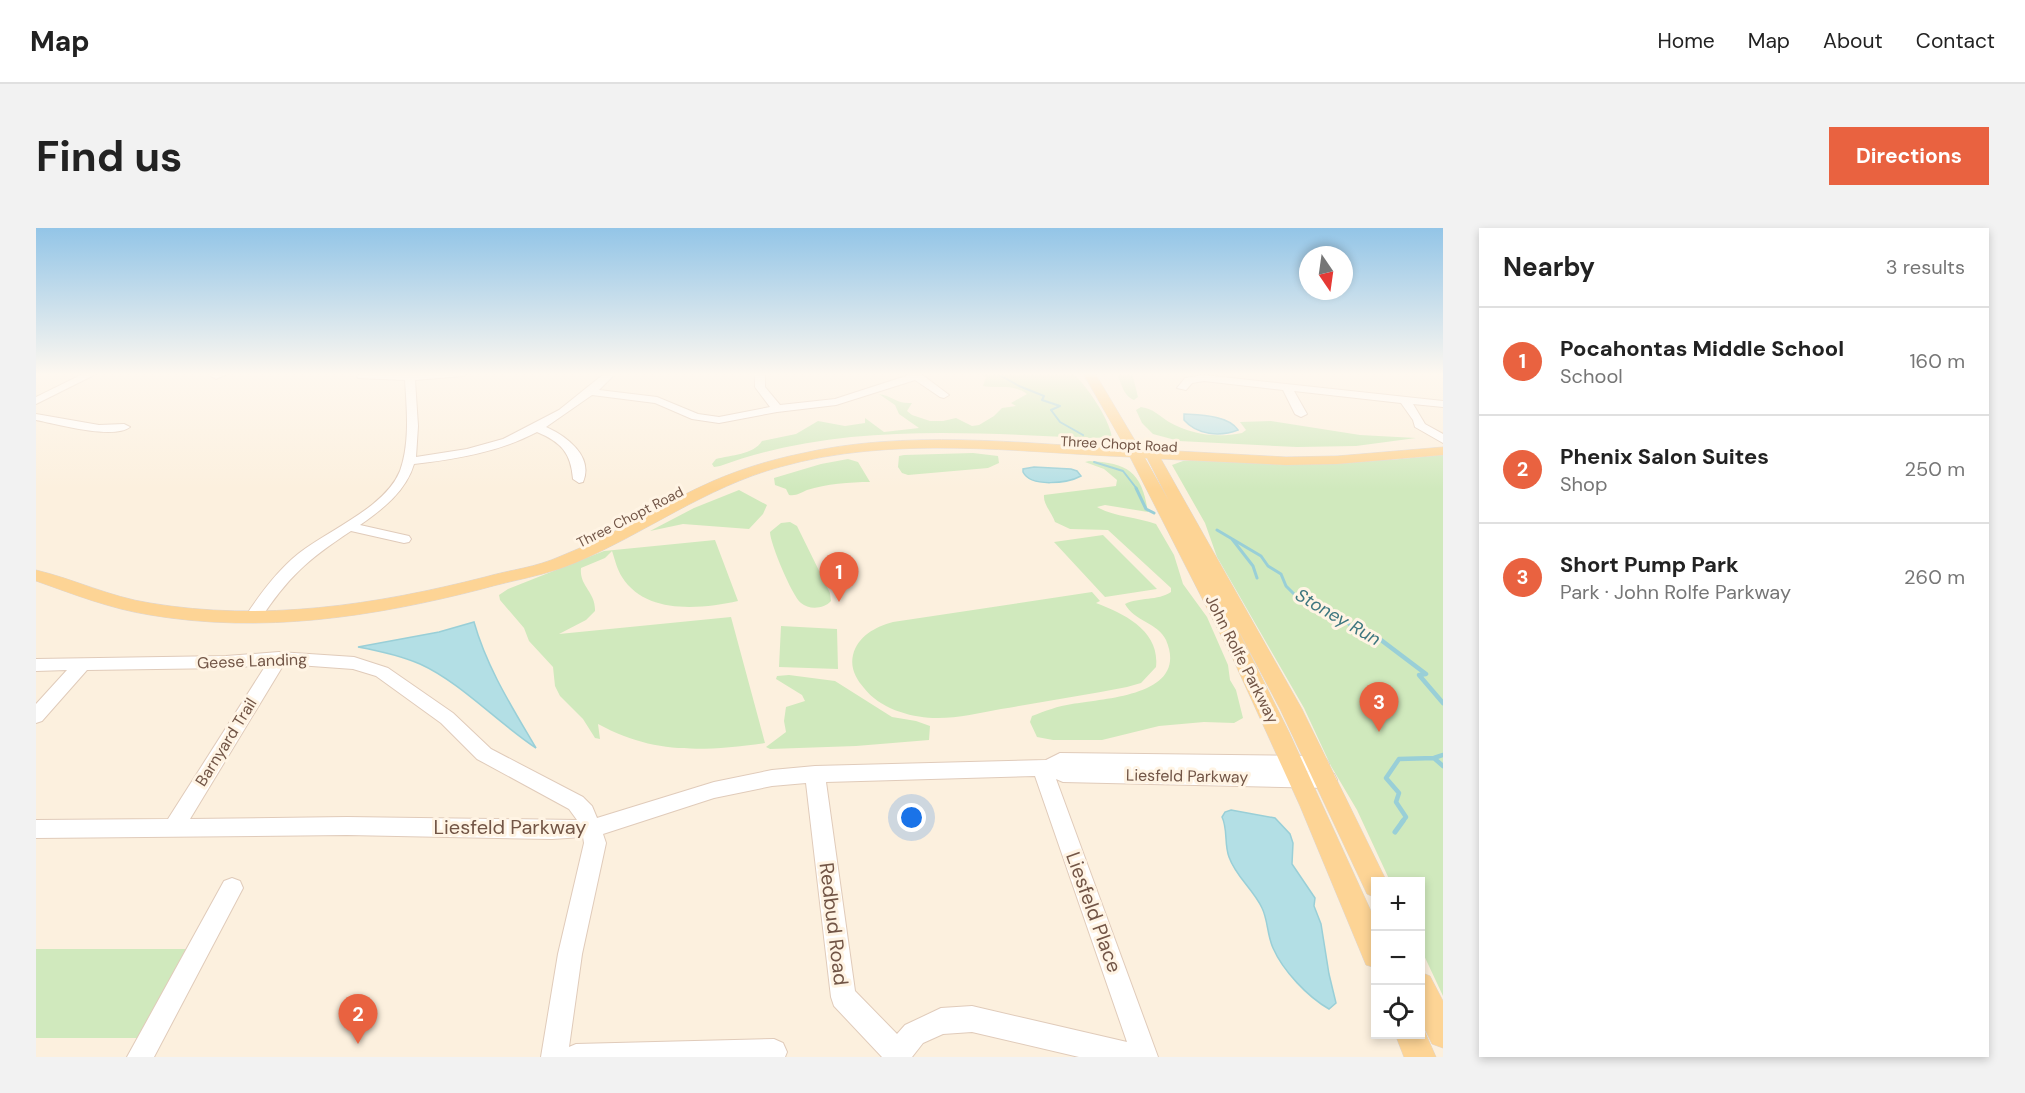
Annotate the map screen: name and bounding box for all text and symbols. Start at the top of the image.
text: Map [30,23,90,60]
text: Home [1657,27,1715,55]
text: Map [1748,27,1790,55]
text: About [1823,27,1883,55]
text: Contact [1916,27,1995,55]
button: Directions [1829,127,1989,185]
text: Find us [36,129,182,184]
north arrow [1299,246,1353,300]
text: Nearby [1503,250,1595,284]
text: 3 results [1886,254,1965,280]
text: Pocahontas Middle School [1560,334,1844,363]
text: 1 [1519,348,1526,374]
text: 160 m [1909,348,1965,374]
text: School [1560,363,1623,389]
street label: Three Chopt Road [1060,432,1178,456]
text: Phenix Salon Suites [1560,442,1769,471]
text: 2 [1517,456,1528,482]
text: 250 m [1904,456,1965,482]
text: Shop [1560,471,1607,497]
street label: Three Chopt Road [574,482,686,552]
text: Short Pump Park [1560,550,1739,579]
pin: 1 [820,552,858,602]
text: 3 [1516,564,1529,590]
text: 260 m [1904,564,1965,590]
text: Park · John Rolfe Parkway [1560,579,1791,605]
water label: Stoney Run [1291,583,1385,651]
street label: John Rolfe Parkway [1201,591,1284,727]
street label: Geese Landing [197,649,307,673]
pin: 3 [1360,682,1398,732]
street label: Barnyard Trail [191,694,261,790]
street label: Liesfeld Parkway [1126,764,1248,788]
your location [897,803,926,832]
street label: Liesfeld Parkway [434,814,586,840]
street label: Liesfeld Place [1060,848,1128,976]
street label: Redbud Road [814,861,854,987]
map controls [1371,877,1425,1039]
button: + [1371,877,1425,931]
button: − [1371,931,1425,985]
button: locate [1371,985,1425,1039]
pin: 2 [338,994,378,1044]

